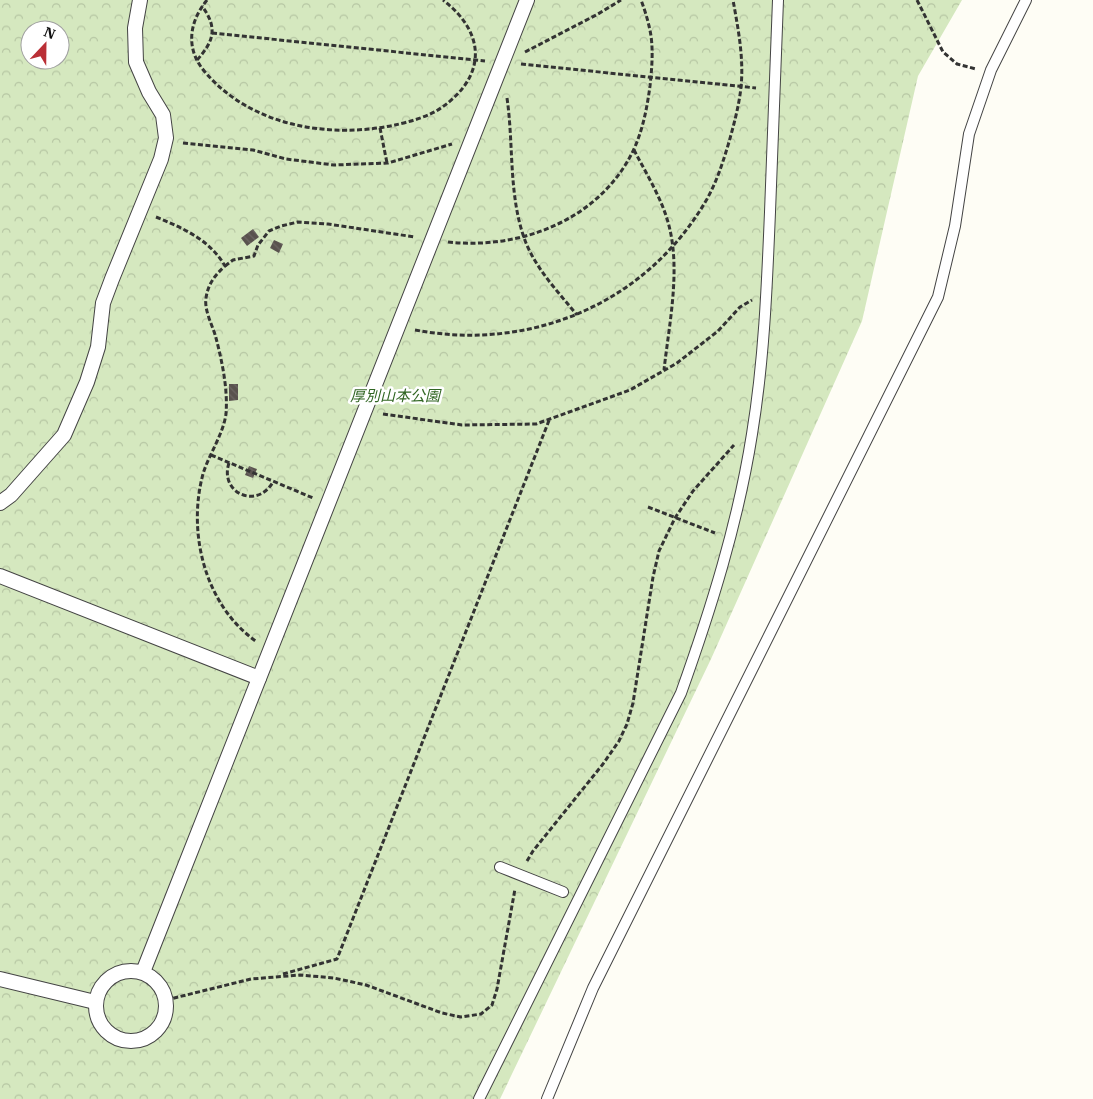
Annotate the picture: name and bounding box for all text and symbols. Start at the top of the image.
north arrow [20,20,70,70]
text: N [41,23,58,43]
park label: 厚別山本公園 [350,386,442,405]

